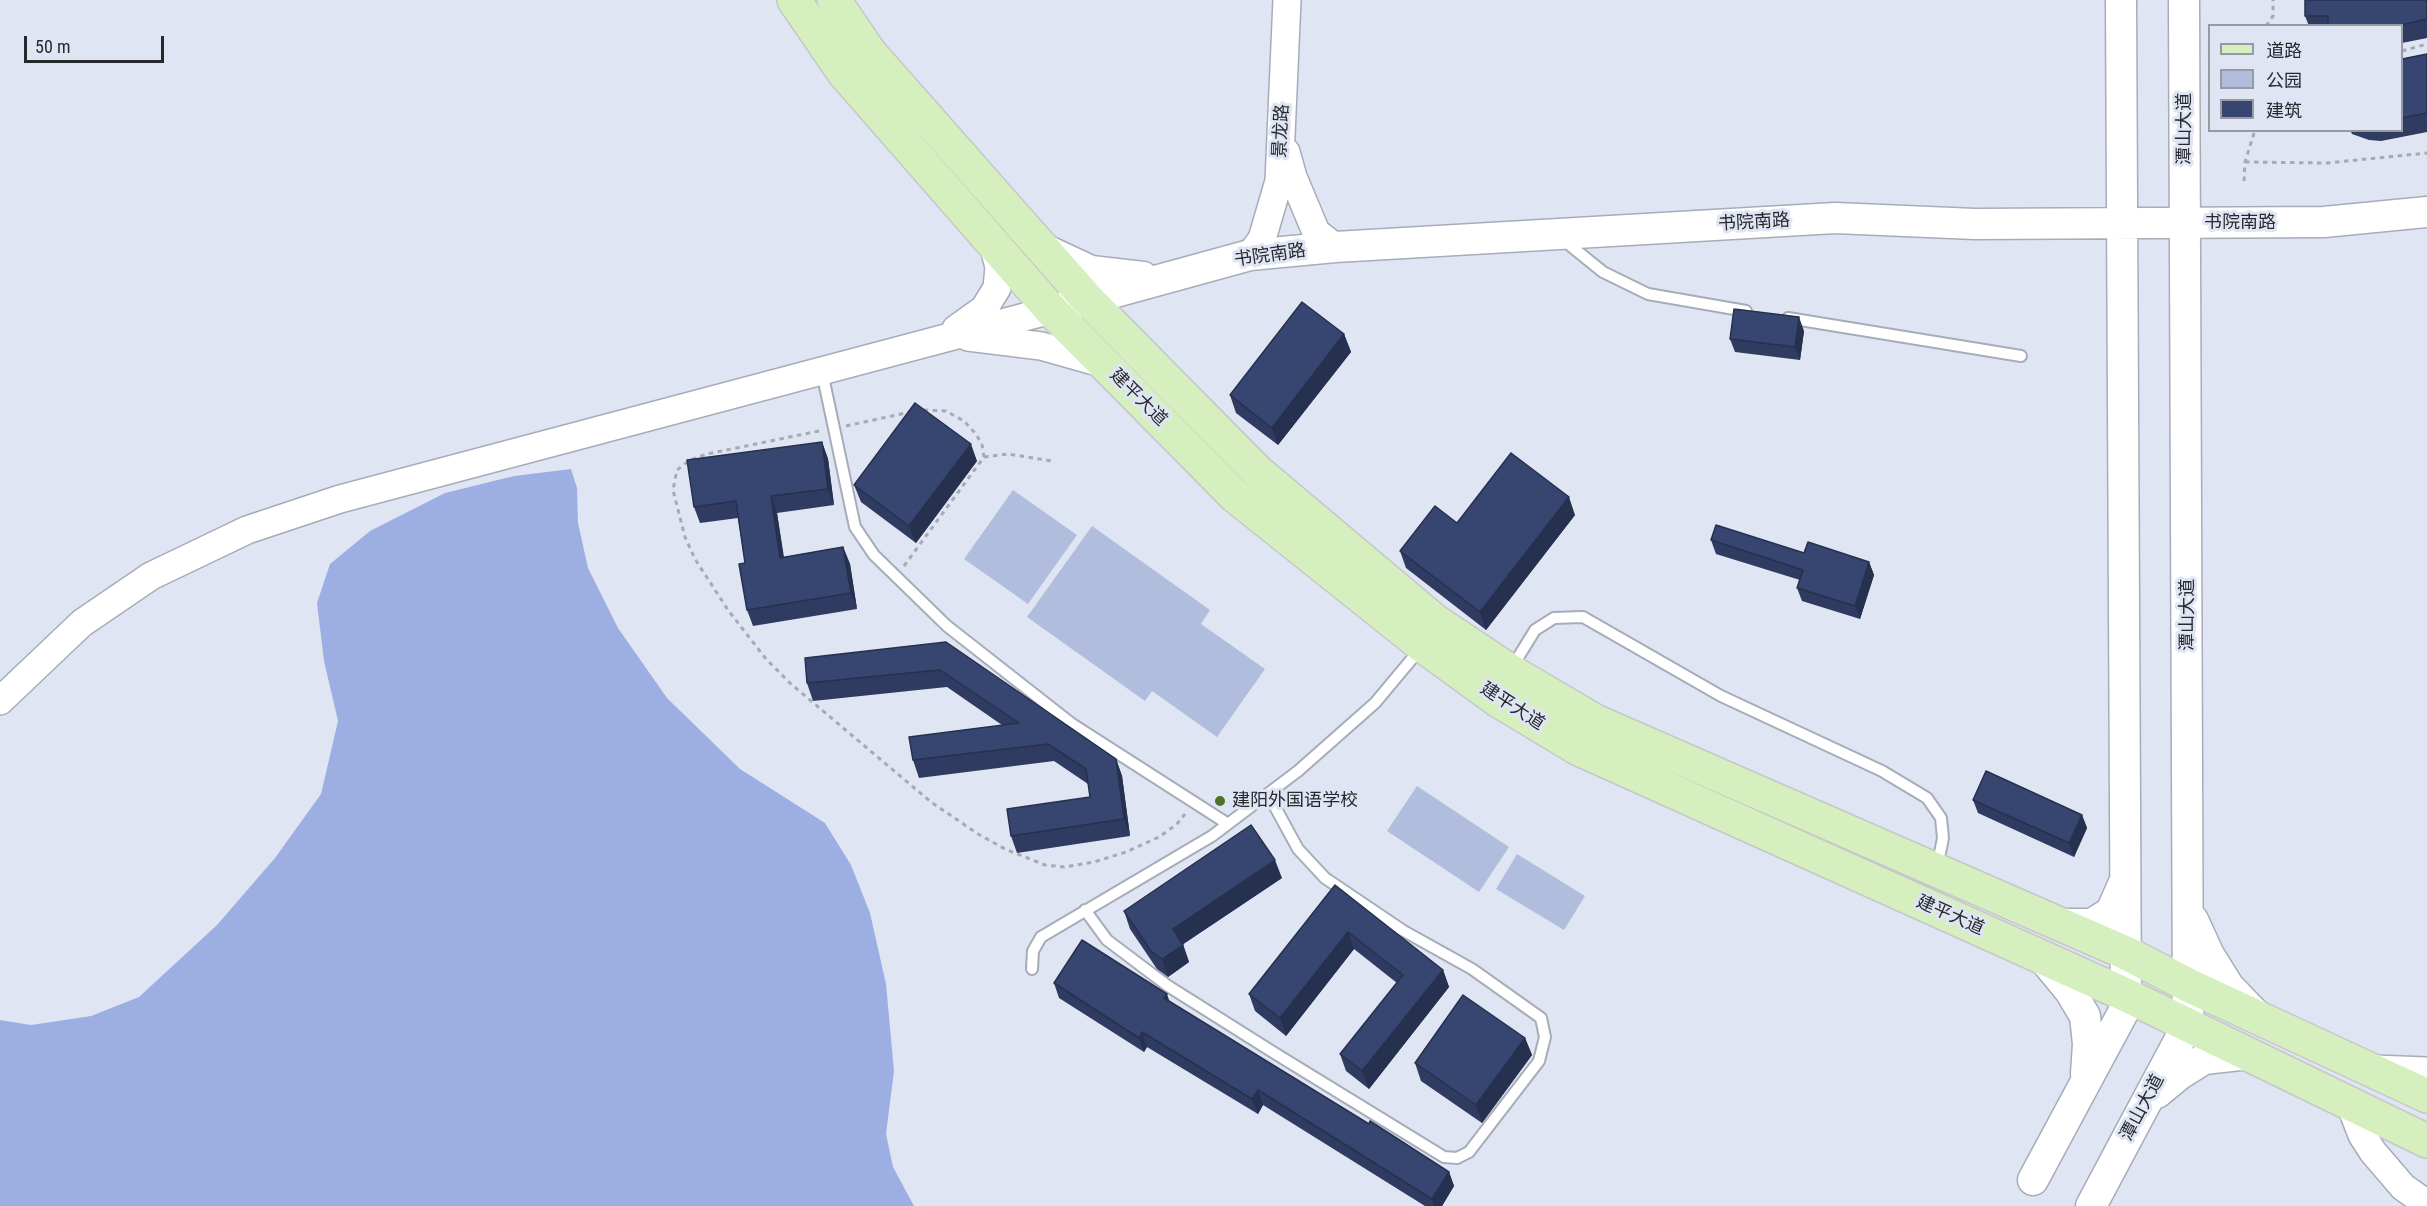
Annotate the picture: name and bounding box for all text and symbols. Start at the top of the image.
scale bar [27,24,166,62]
legend [2208,24,2403,132]
text: 50 m [35,36,70,57]
text: 道路 [2266,40,2302,61]
text: 公园 [2266,70,2302,91]
street label: 潭山大道 [2174,93,2196,165]
text: 建筑 [2266,100,2302,121]
street label: 景龙路 [1270,103,1294,159]
street label: 书院南路 [1717,210,1791,236]
street label: 书院南路 [2204,212,2276,234]
street label: 书院南路 [1233,240,1307,272]
street label: 建平大道 [1105,365,1171,431]
street label: 潭山大道 [2177,579,2199,651]
street label: 建平大道 [1476,678,1548,736]
place label: 建阳外国语学校 [1232,790,1358,812]
marker: 建阳外国语学校 [1213,794,1227,808]
street label: 建平大道 [1913,891,1987,941]
street label: 潭山大道 [2117,1071,2169,1145]

